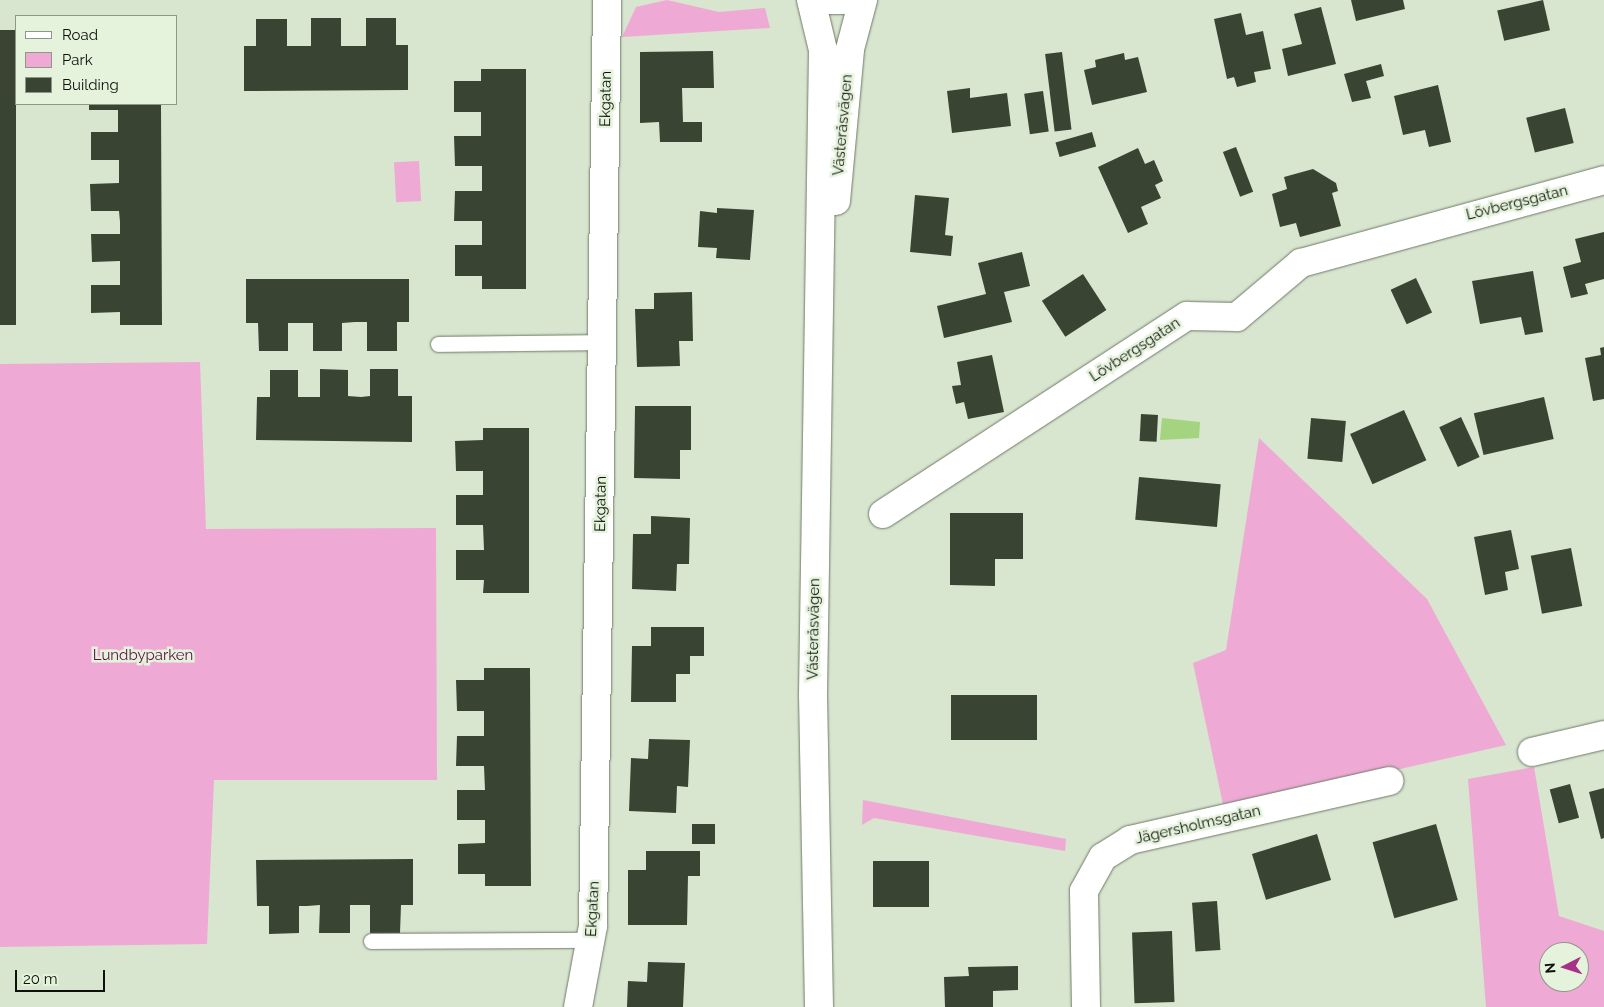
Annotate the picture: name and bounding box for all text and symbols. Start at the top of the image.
legend [15,15,178,105]
text: Road [62,26,98,44]
text: Park [62,51,93,69]
street label: Ekgatan [597,71,615,127]
street label: Västeråsvägen [830,74,856,176]
text: Building [62,76,119,94]
street label: Lövbergsgatan [1464,182,1570,224]
street label: Lövbergsgatan [1086,314,1184,386]
street label: Ekgatan [592,476,610,532]
street label: Västeråsvägen [804,578,824,680]
park label: Lundbyparken [93,647,193,665]
street label: Jägersholmsgatan [1134,802,1262,848]
street label: Ekgatan [583,881,603,937]
north arrow [1539,942,1589,992]
scale bar [18,960,108,992]
text: N [1542,962,1558,974]
text: 20 m [23,970,58,988]

